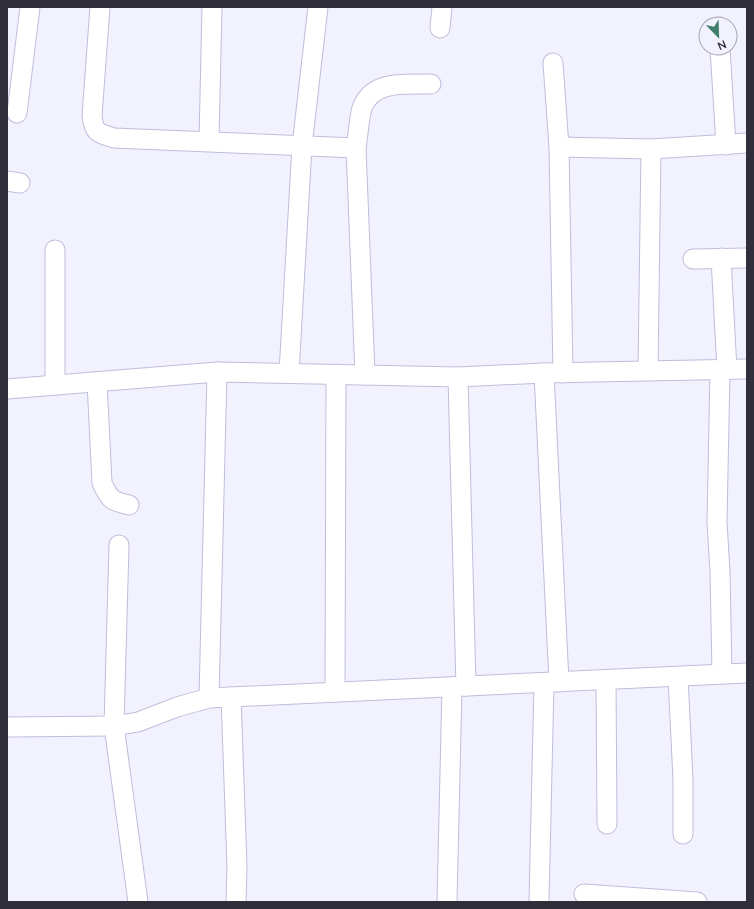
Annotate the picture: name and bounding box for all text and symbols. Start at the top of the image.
north arrow [698,16,738,56]
text: N [715,37,728,53]

